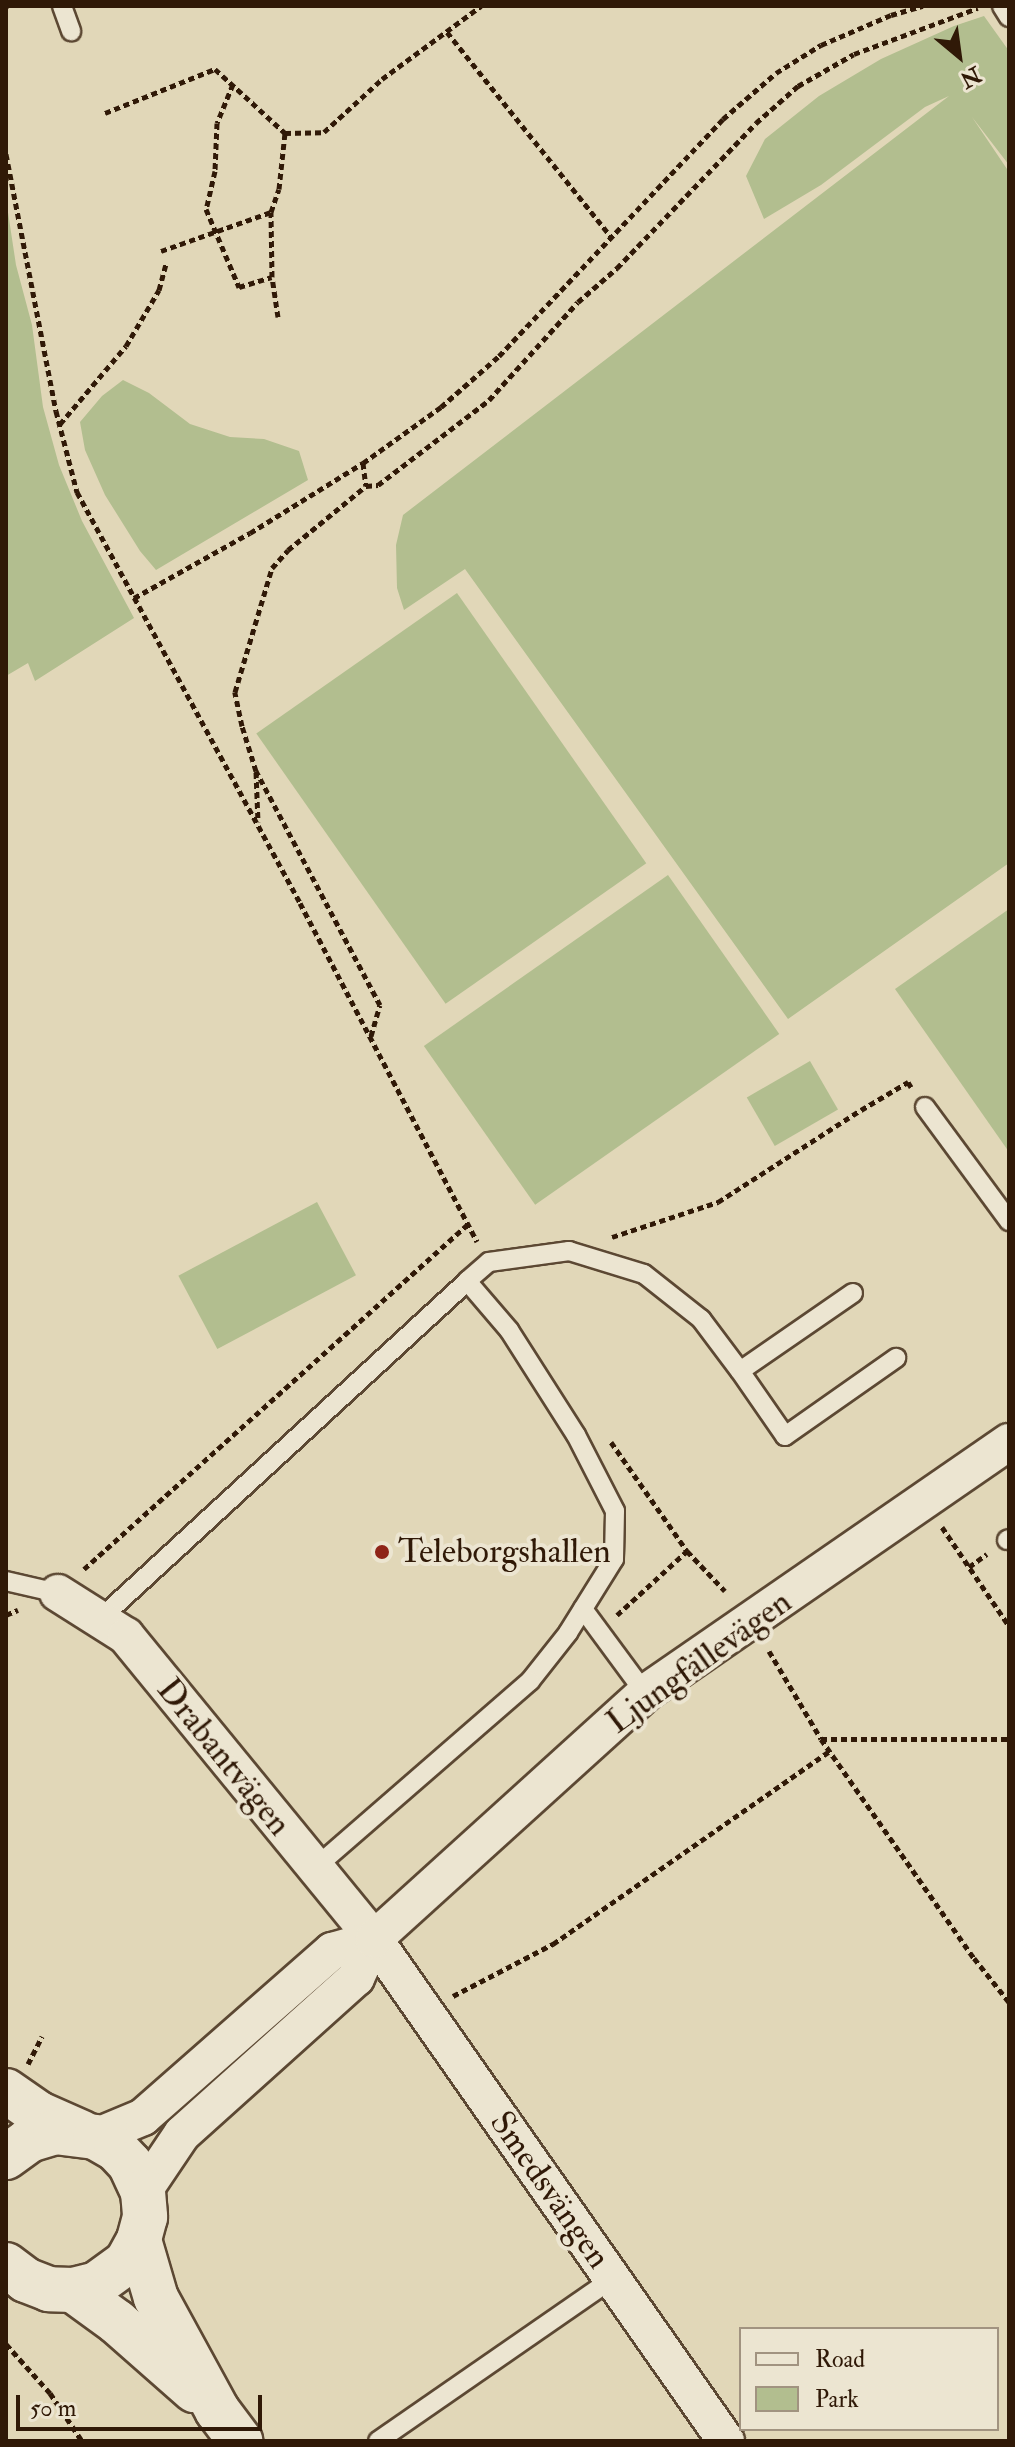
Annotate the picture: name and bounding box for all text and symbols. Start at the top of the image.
north arrow [919,16,999,96]
text: N [955,60,986,94]
place label: Teleborgshallen [398,1532,611,1572]
marker: Teleborgshallen [373,1543,391,1561]
street label: Ljungfällevägen [599,1581,799,1743]
street label: Drabantvägen [148,1670,300,1844]
street label: Smedsvängen [481,2104,619,2276]
legend [739,2327,999,2431]
text: Road [815,2344,865,2375]
scale bar [20,2379,266,2429]
text: Park [815,2384,859,2415]
text: 50 m [30,2393,76,2424]

